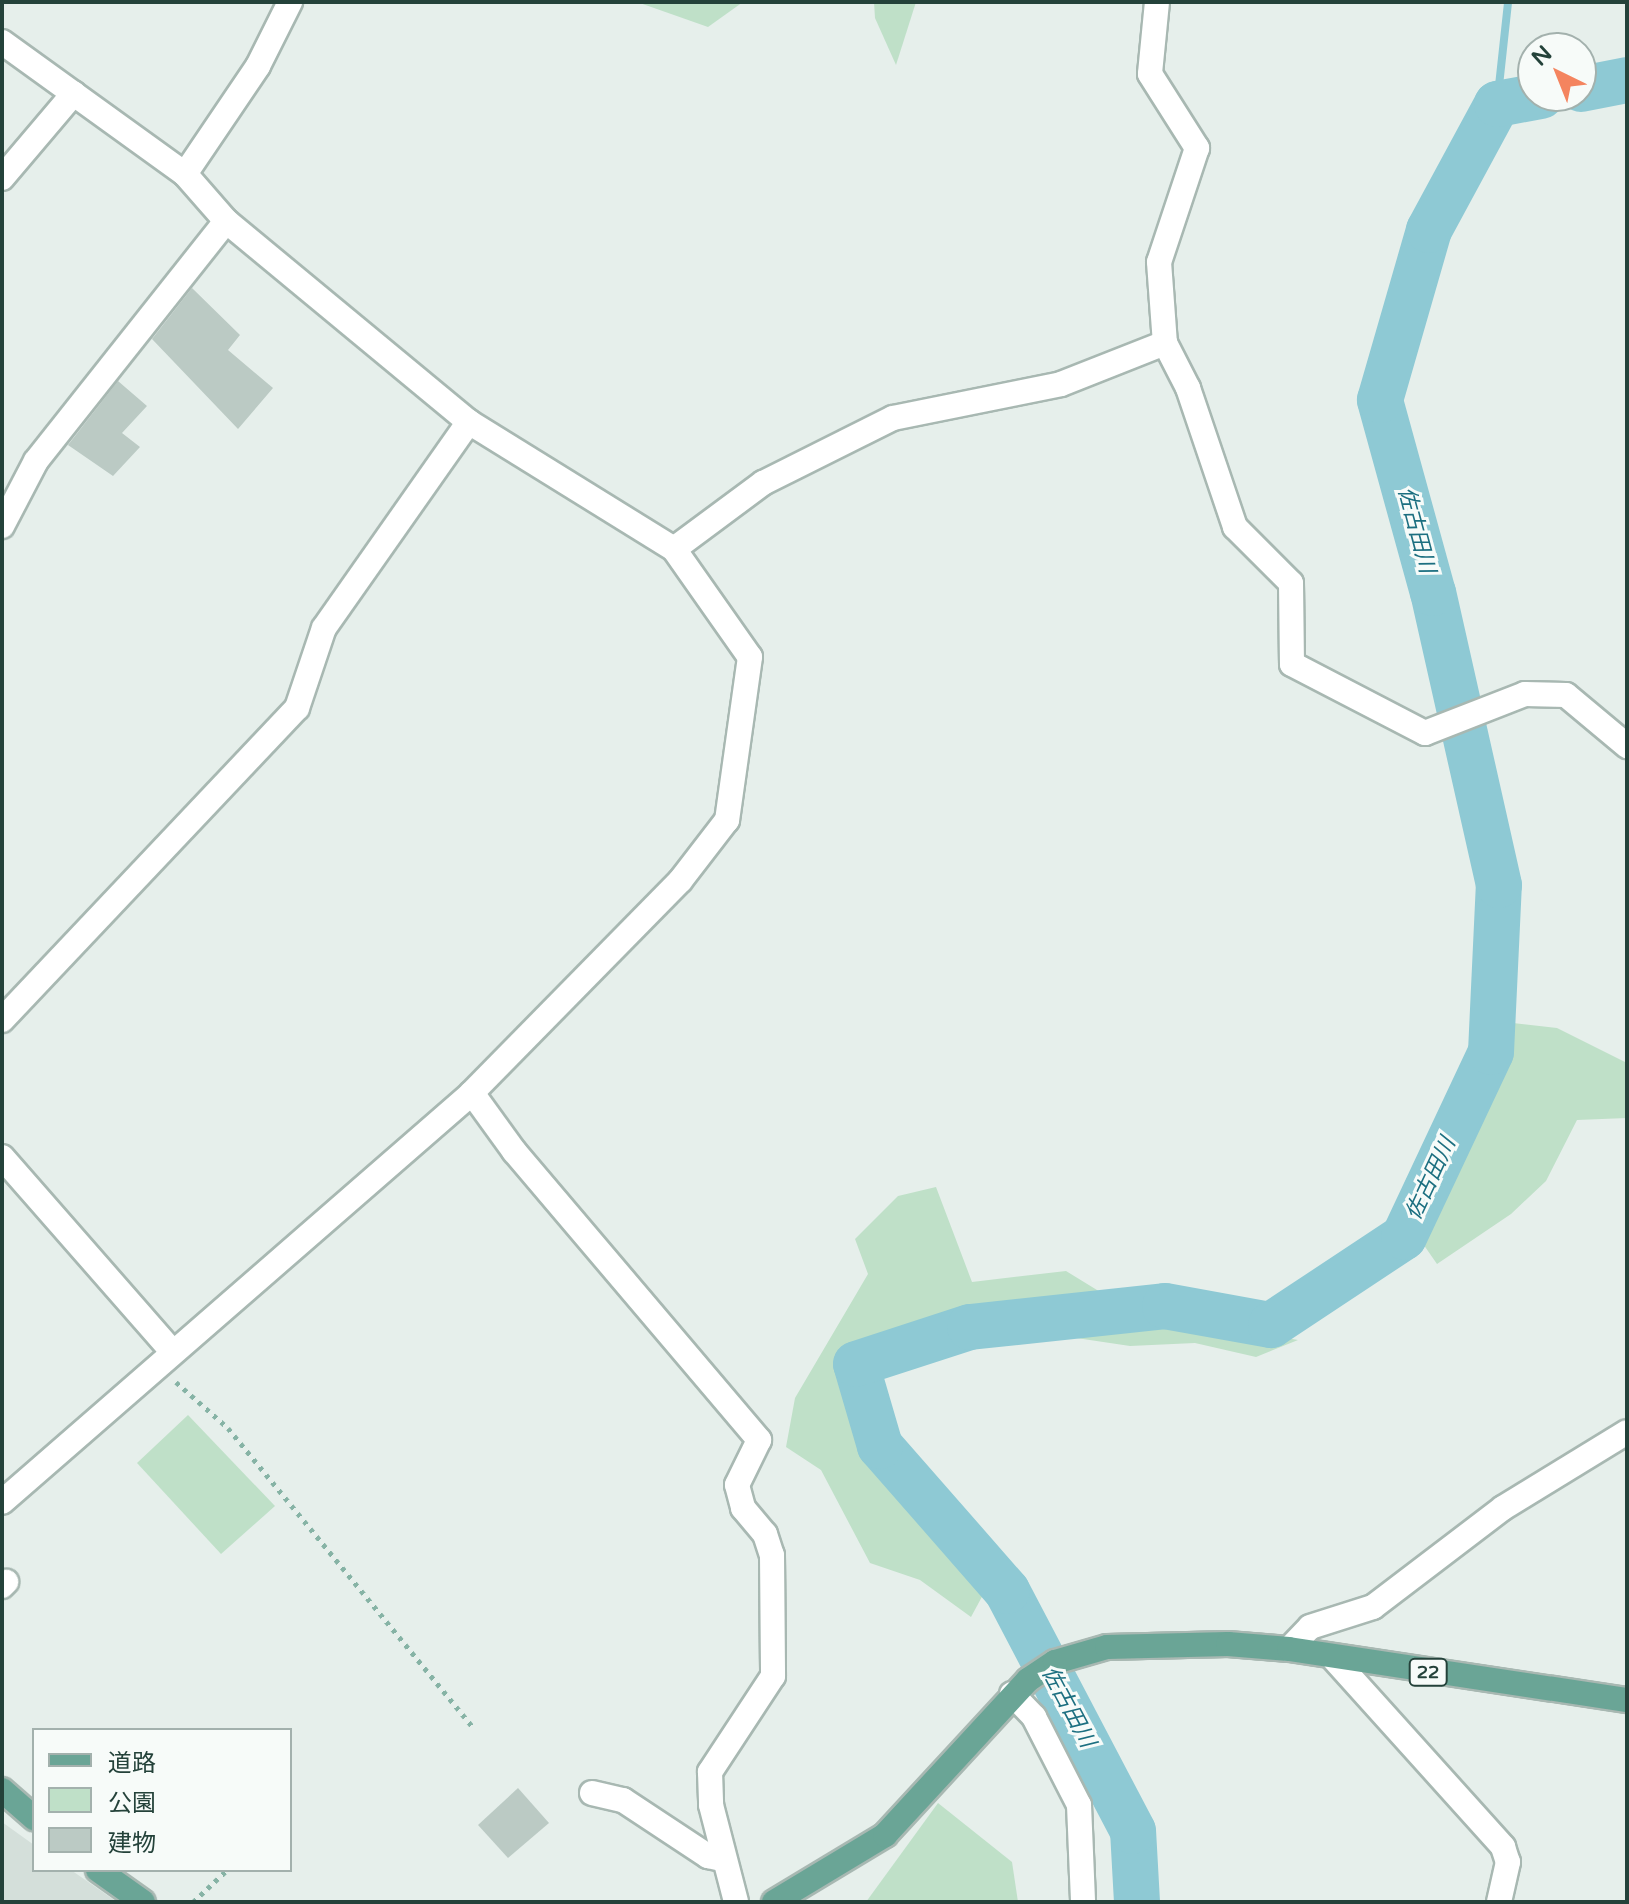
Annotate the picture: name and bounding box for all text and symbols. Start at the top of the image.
north arrow [1517,32,1597,112]
text: N [1527,40,1557,71]
water label: 佐古田川 [1392,484,1440,576]
water label: 佐古田川 [1400,1134,1462,1224]
road number: 22 [1408,1658,1448,1686]
water label: 佐古田川 [1036,1662,1100,1752]
legend [32,1728,292,1872]
text: 道路 [108,1749,156,1778]
text: 公園 [108,1789,156,1818]
text: 建物 [108,1829,156,1858]

